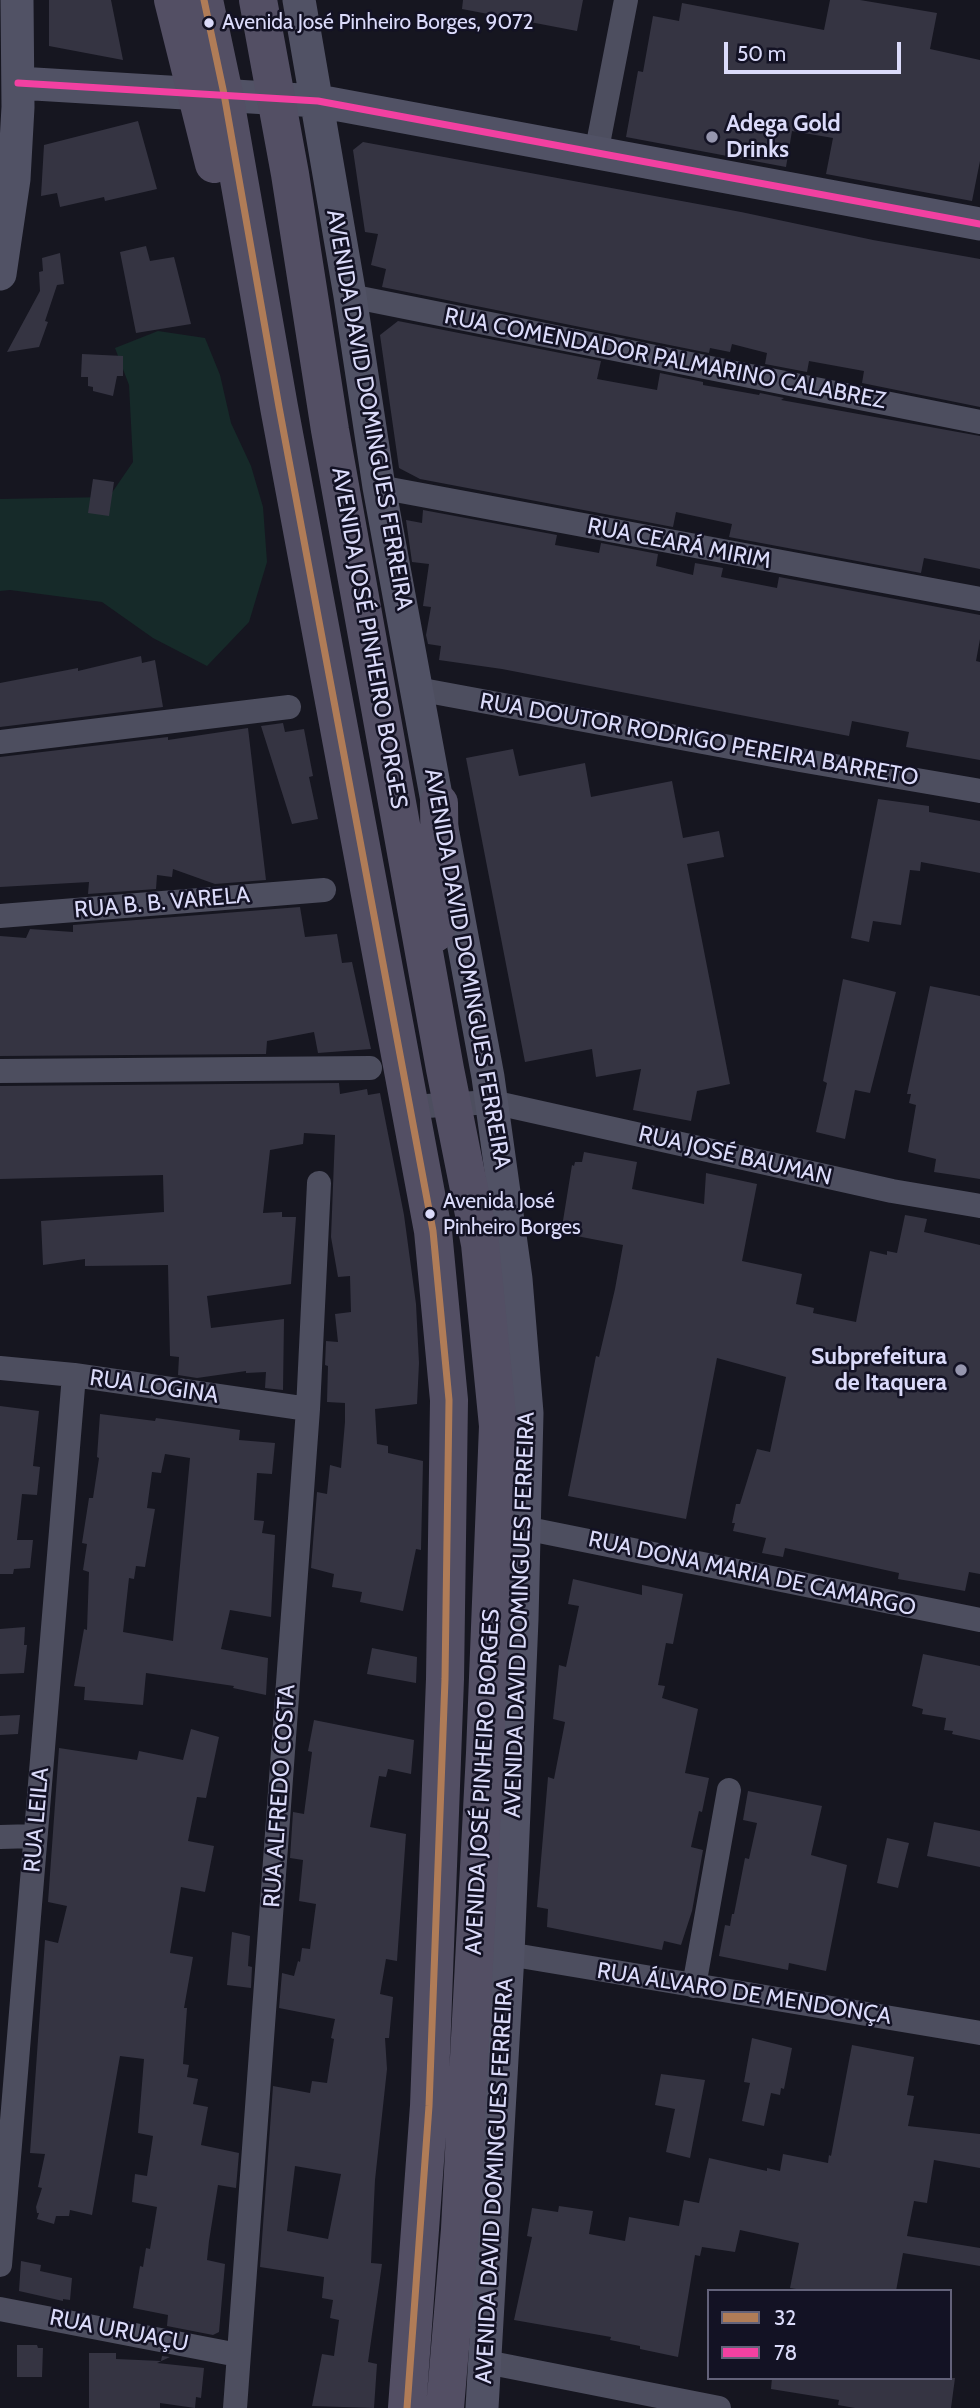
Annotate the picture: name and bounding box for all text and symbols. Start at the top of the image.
place label: Avenida José Pinheiro Borges, 9072 [222,10,534,36]
marker: Avenida José Pinheiro Borges, 9072 [202,16,216,30]
scale bar [728,28,905,72]
text: 50 m [737,41,786,66]
place label: Adega Gold Drinks [726,110,841,164]
marker: Adega Gold Drinks [704,129,720,145]
street label: AVENIDA DAVID DOMINGUES FERREIRA [320,207,418,613]
street label: RUA COMENDADOR PALMARINO CALABREZ [442,303,888,415]
street label: AVENIDA JOSÉ PINHEIRO BORGES [325,465,413,811]
street label: RUA CEARÁ MIRIM [585,513,773,575]
street label: RUA DOUTOR RODRIGO PEREIRA BARRETO [478,688,920,792]
street label: AVENIDA DAVID DOMINGUES FERREIRA [418,766,516,1172]
street label: RUA B. B. VARELA [73,882,251,924]
street label: RUA JOSÉ BAUMAN [636,1120,834,1192]
place label: Avenida José Pinheiro Borges [443,1189,581,1239]
marker: Avenida José Pinheiro Borges [423,1207,437,1221]
place label: Subprefeitura de Itaquera [811,1343,947,1397]
marker: Subprefeitura de Itaquera [953,1362,969,1378]
street label: RUA LOGINA [88,1364,220,1410]
street label: AVENIDA DAVID DOMINGUES FERREIRA [499,1411,541,1819]
street label: RUA DONA MARIA DE CAMARGO [586,1526,918,1622]
street label: AVENIDA JOSÉ PINHEIRO BORGES [460,1608,506,1956]
street label: RUA ALFREDO COSTA [258,1684,302,1908]
street label: RUA LEILA [19,1766,55,1874]
street label: RUA ÁLVARO DE MENDONÇA [595,1957,893,2031]
street label: AVENIDA DAVID DOMINGUES FERREIRA [471,1977,519,2385]
legend [707,2289,952,2380]
street label: RUA URUAÇU [47,2304,191,2358]
text: 32 [774,2305,796,2330]
text: 78 [774,2340,797,2365]

